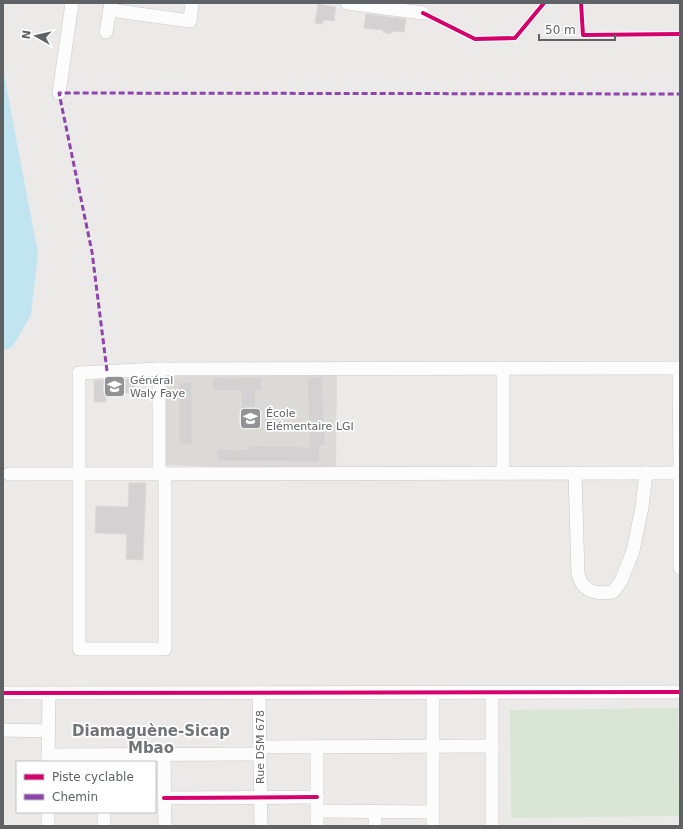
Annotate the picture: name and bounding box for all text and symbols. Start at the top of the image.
north arrow [16,16,56,56]
scale bar [539,16,615,42]
text: 50 m [545,23,576,37]
text: N [20,29,34,40]
school or university icon: Général Waly Faye [101,373,127,399]
place label: Général Waly Faye [130,374,186,400]
school or university icon: École Elémentaire LGI [237,406,263,432]
place label: École Elémentaire LGI [266,407,354,433]
street label: Rue DSM 678 [254,710,267,784]
district label: Diamaguène-Sicap Mbao [72,722,230,757]
legend [16,761,156,813]
text: Piste cyclable [52,770,134,784]
text: Chemin [52,790,98,804]

